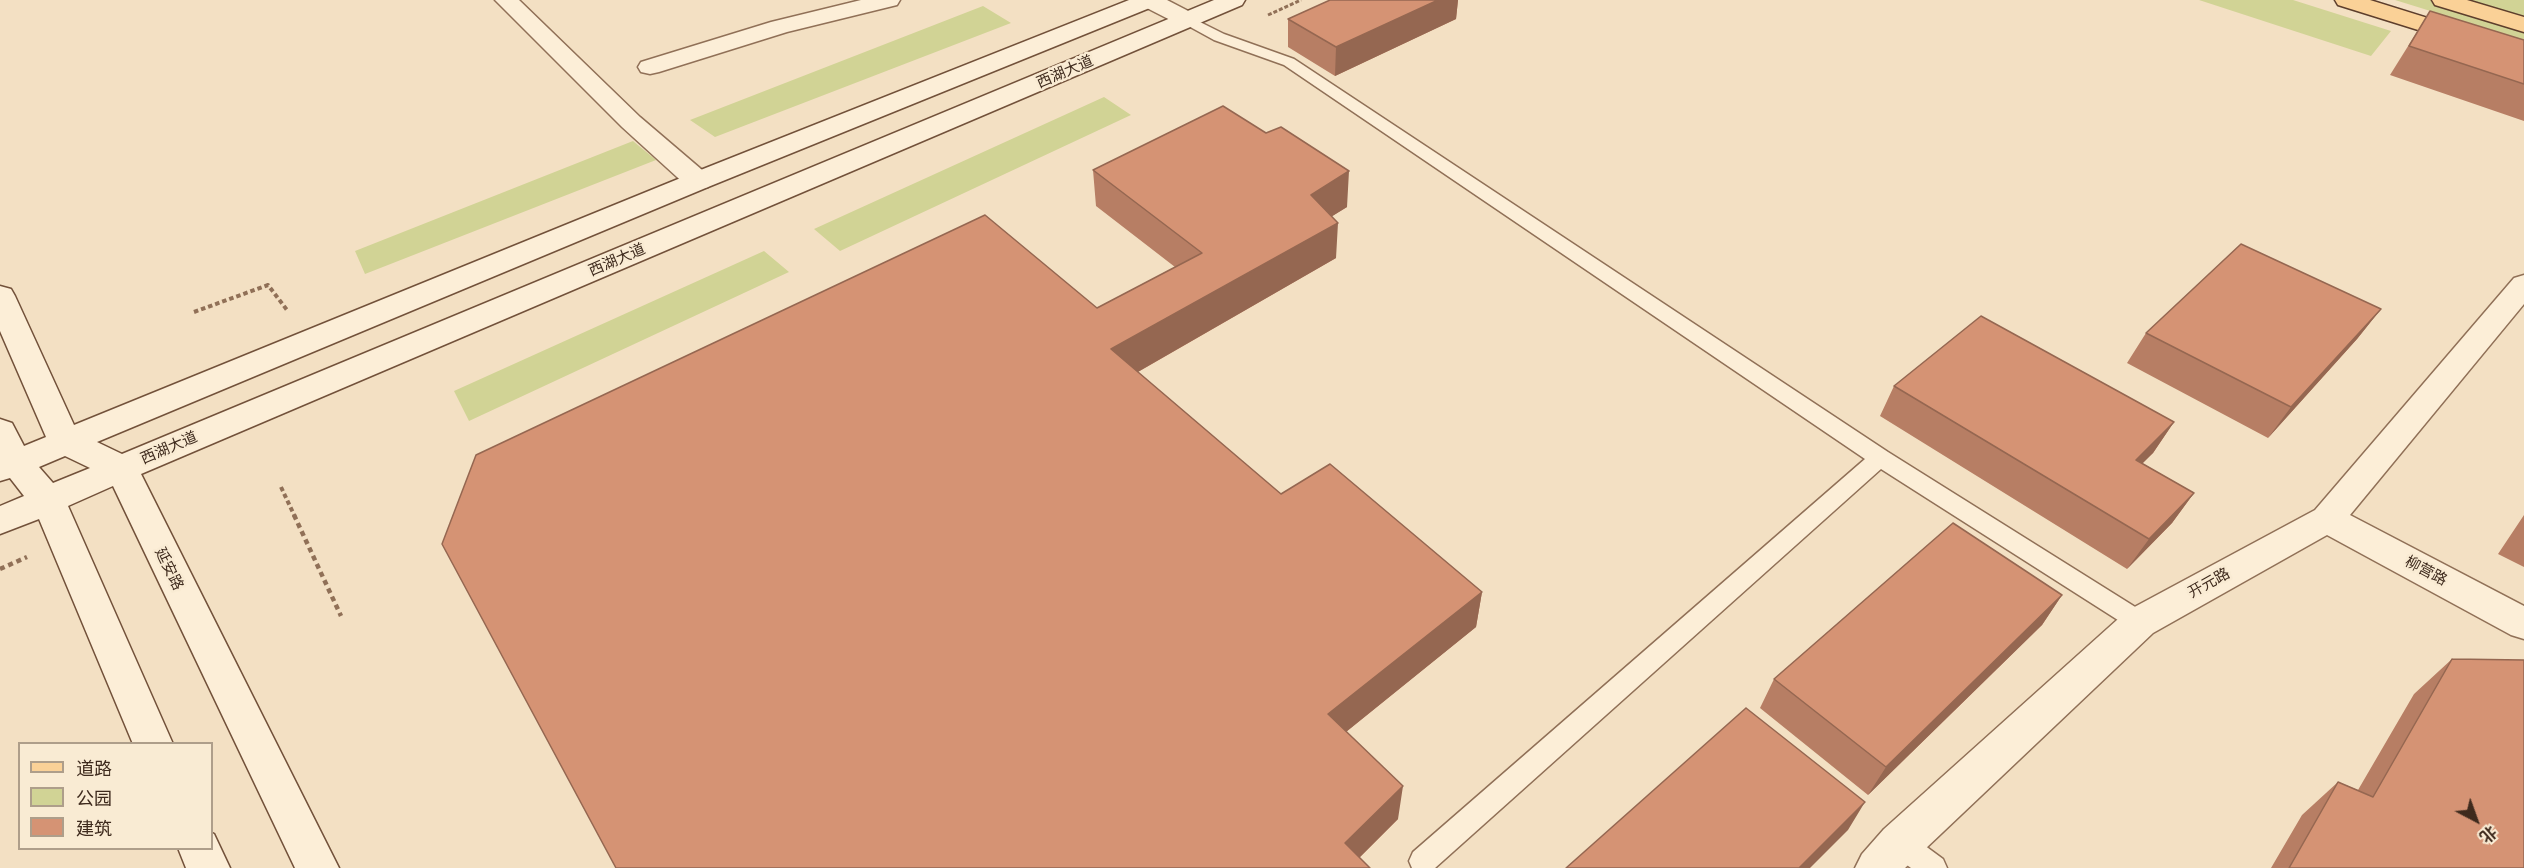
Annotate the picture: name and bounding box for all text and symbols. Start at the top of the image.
street label: 西湖大道 [1034,52,1096,92]
street label: 西湖大道 [586,240,648,280]
street label: 西湖大道 [138,428,200,468]
street label: 延安路 [151,545,187,593]
street label: 柳营路 [2402,552,2450,590]
street label: 开元路 [2185,564,2233,602]
legend [18,742,213,850]
text: 道路 [76,759,112,779]
text: 公园 [76,789,112,809]
north arrow [2446,790,2506,850]
text: 建筑 [76,819,112,839]
text: 北 [2477,822,2500,846]

